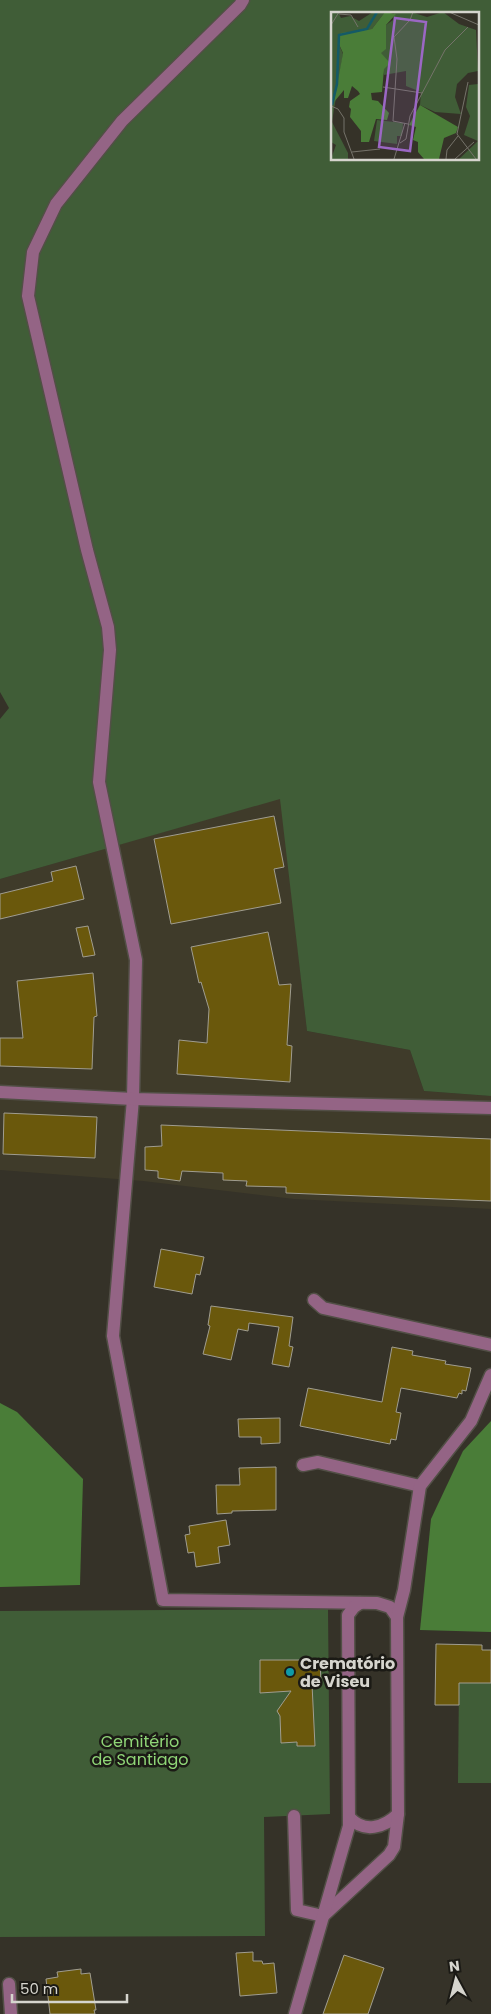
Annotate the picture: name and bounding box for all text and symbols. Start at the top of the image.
inset map [331,12,478,160]
place label: Crematório de Viseu [300,1652,395,1693]
marker: Crematório de Viseu [284,1666,296,1678]
park label: Cemitério de Santiago [91,1730,189,1771]
north arrow [431,1954,481,2004]
text: N [448,1956,461,1977]
scale bar [12,1972,128,2004]
text: 50 m [20,1978,58,1999]

